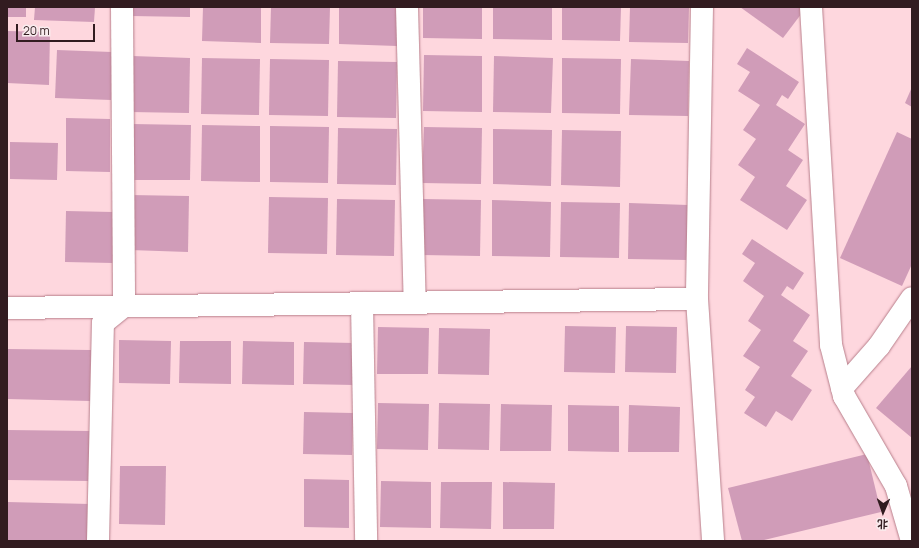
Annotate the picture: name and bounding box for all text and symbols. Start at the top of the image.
scale bar [18,16,97,42]
text: 20 m [23,22,50,39]
north arrow [863,492,903,532]
text: 北 [877,517,888,532]

